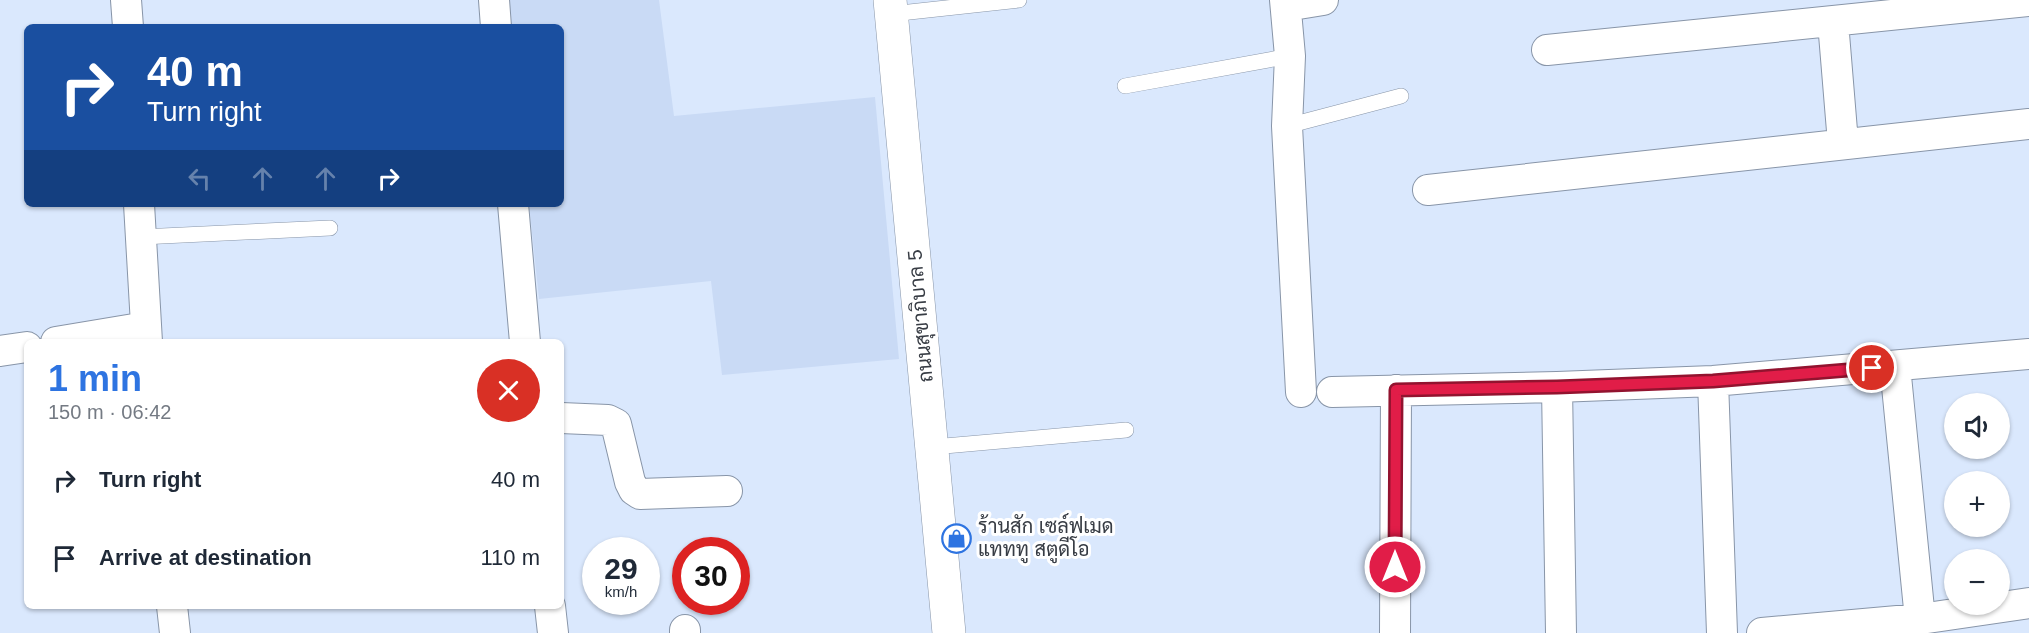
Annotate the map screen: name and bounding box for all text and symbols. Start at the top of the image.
icon: right [48,48,126,126]
text: 40 m [147,48,243,95]
text: Turn right [147,97,262,127]
icon: left [183,162,216,195]
icon: ahead [246,162,279,195]
icon: ahead [309,162,342,195]
icon: right [372,162,405,195]
street label: ถนนสุขาภิบาล 5 [902,248,940,384]
pin [1846,342,1897,393]
icon: arrive [1855,351,1888,384]
text: 1 min [48,358,142,399]
button: close [477,359,540,422]
map controls [1944,393,2010,615]
button: sound [1944,393,2010,459]
text: 150 m · 06:42 [48,401,171,423]
icon: right [48,464,81,497]
text: Turn right [99,467,201,492]
text: 40 m [491,467,540,492]
button: + [1944,471,2010,537]
place label: ร้านสัก เซล์ฟเมด แทททู สตูดีโอ [978,512,1114,564]
shop icon: ร้านสัก เซล์ฟเมด แทททู สตูดีโอ [941,522,973,554]
position arrow [1363,535,1427,599]
speed limit sign: 30 [672,537,750,615]
icon: arrive [48,542,81,575]
text: Arrive at destination [99,545,312,570]
text: 110 m [480,545,540,570]
button: − [1944,549,2010,615]
text: 29 [604,552,638,585]
text: km/h [605,583,637,600]

